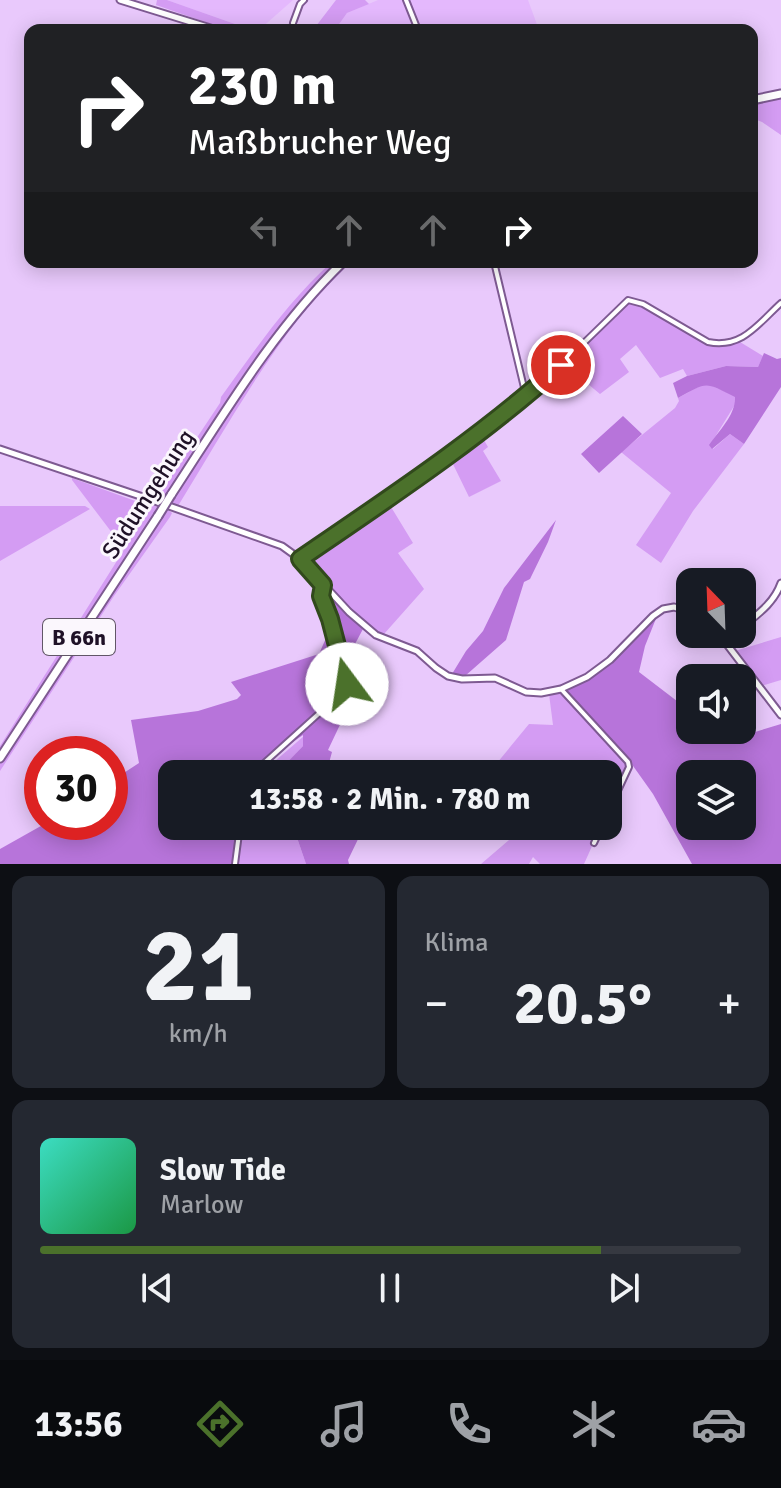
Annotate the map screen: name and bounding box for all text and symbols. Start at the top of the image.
text: 230 m [188,51,336,120]
icon: right [56,56,160,160]
text: Maßbrucher Weg [188,120,452,165]
icon: left [243,208,287,252]
icon: ahead [327,208,371,252]
icon: ahead [411,208,455,252]
icon: right [495,208,539,252]
pin [527,331,595,399]
icon: arrive [539,343,583,387]
street label: Südumgehung [95,424,201,564]
north arrow [676,568,756,648]
map controls [676,568,756,840]
road number: B 66n [43,619,115,655]
position arrow [305,642,389,726]
button: sound [676,664,756,744]
speed limit sign: 30 [24,736,128,840]
button: layers [676,760,756,840]
text: 13:58 · 2 Min. · 780 m [249,781,531,818]
text: 21 [142,902,254,1030]
text: Klima [425,927,488,959]
text: 20.5° [514,967,652,1041]
text: − [425,977,448,1031]
text: + [717,977,741,1031]
text: km/h [169,1018,228,1050]
text: Slow Tide [160,1152,286,1189]
text: Marlow [160,1189,243,1221]
icon: previous [135,1266,179,1310]
icon: pause [368,1266,412,1310]
icon: next [602,1266,646,1310]
icon: directions [192,1396,248,1452]
icon: music [316,1396,372,1452]
icon: phone [441,1396,497,1452]
icon: climate [566,1396,622,1452]
icon: car [691,1396,747,1452]
text: 13:56 [34,1402,123,1447]

